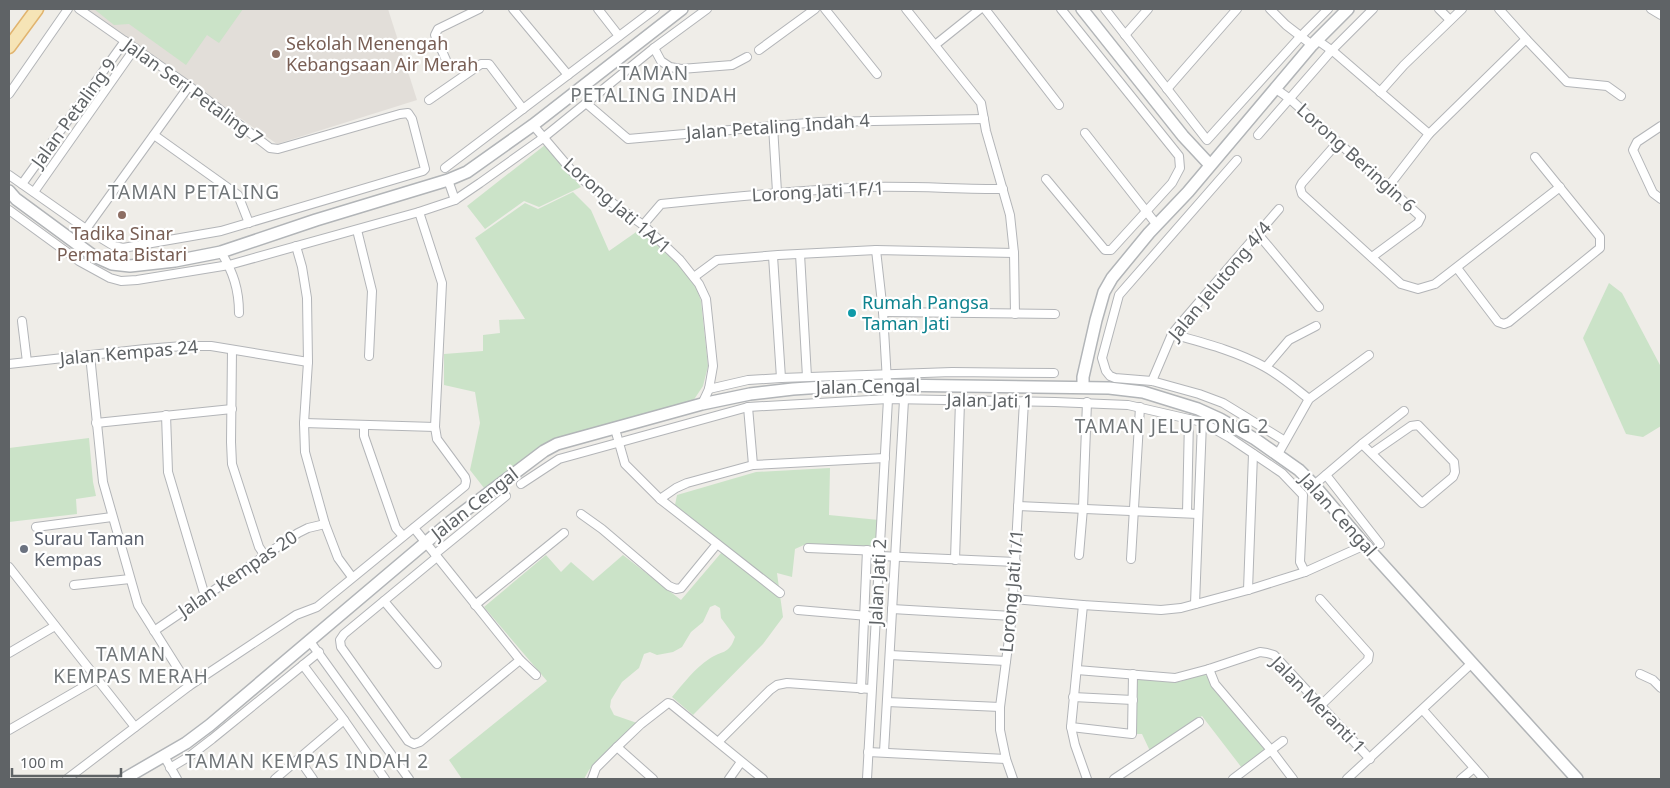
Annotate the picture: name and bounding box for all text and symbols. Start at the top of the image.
street label: Jalan Seri Petaling 7 [118,31,268,150]
place label: Sekolah Menengah Kebangsaan Air Merah [286,31,478,76]
marker: Sekolah Menengah Kebangsaan Air Merah [270,48,282,60]
street label: Jalan Petaling 9 [24,53,121,174]
district label: TAMAN PETALING INDAH [570,60,738,108]
street label: Lorong Beringin 6 [1292,97,1421,217]
street label: Jalan Petaling Indah 4 [683,108,870,145]
street label: Lorong Jati 1A/1 [559,152,676,259]
street label: Lorong Jati 1F/1 [751,176,885,206]
district label: TAMAN PETALING [108,179,280,205]
marker: Tadika Sinar Permata Bistari [116,209,128,221]
street label: Jalan Jelutong 4/4 [1161,216,1276,346]
place label: Tadika Sinar Permata Bistari [57,221,187,266]
place label: Rumah Pangsa Taman Jati [862,290,989,335]
marker: Rumah Pangsa Taman Jati [846,307,858,319]
street label: Jalan Kempas 24 [57,334,199,370]
street label: Jalan Cengal [814,373,920,399]
street label: Jalan Jati 1 [944,387,1034,413]
district label: TAMAN JELUTONG 2 [1075,413,1269,439]
street label: Jalan Cengal [424,462,523,546]
street label: Jalan Cengal [1294,466,1382,561]
street label: Jalan Kempas 20 [172,524,302,623]
place label: Surau Taman Kempas [34,526,145,571]
street label: Lorong Jati 1/1 [994,528,1028,653]
street label: Jalan Jati 2 [863,538,891,628]
marker: Surau Taman Kempas [18,543,30,555]
district label: TAMAN KEMPAS MERAH [53,641,209,689]
street label: Jalan Meranti 1 [1265,649,1371,758]
scale bar [12,746,121,778]
district label: TAMAN KEMPAS INDAH 2 [185,748,429,774]
text: 100 m [20,752,64,772]

